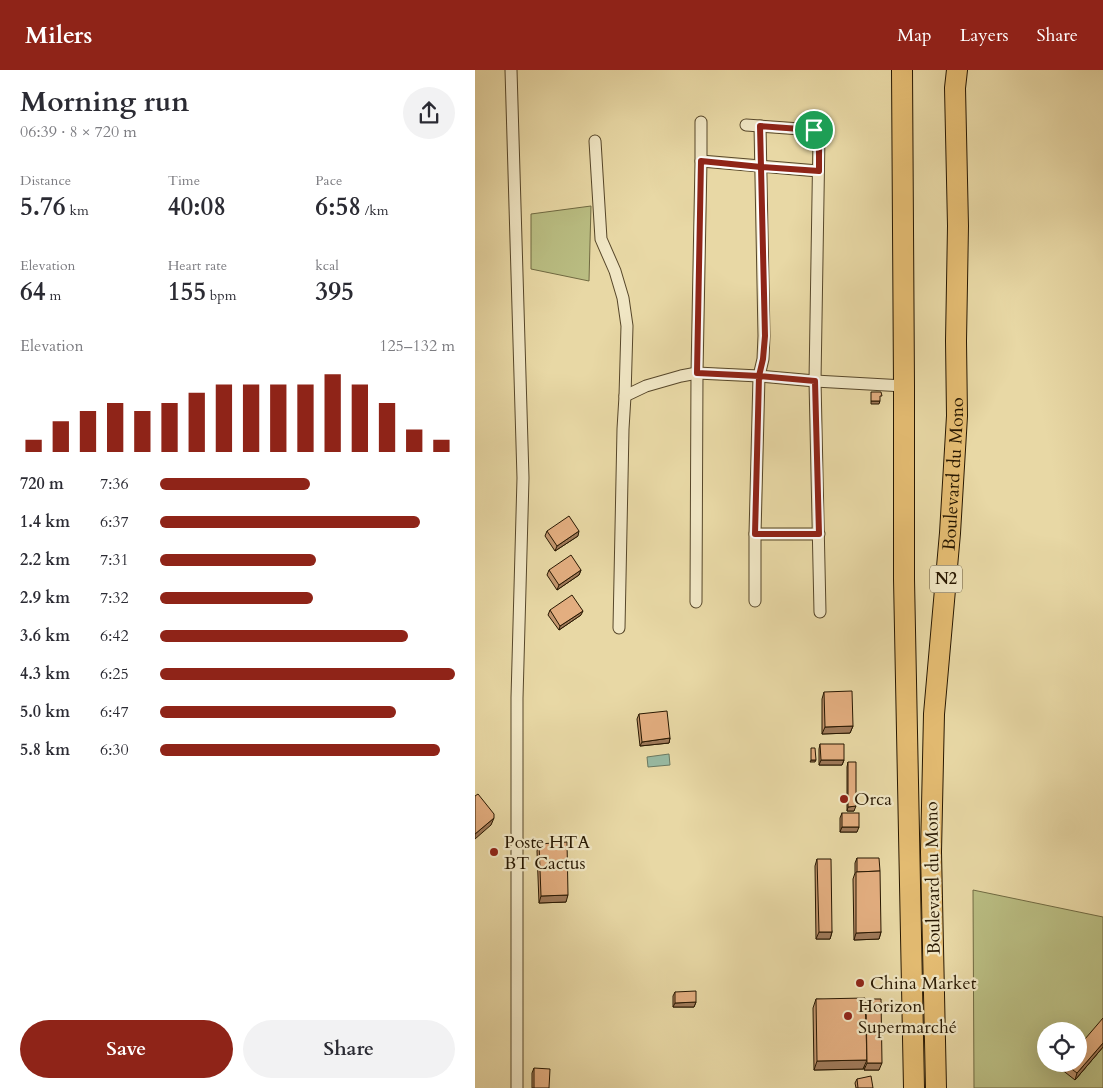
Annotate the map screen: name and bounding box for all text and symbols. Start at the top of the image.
text: Milers [25,19,92,52]
text: Map [897,23,932,48]
text: Layers [960,23,1009,48]
text: Share [1037,23,1078,48]
text: Morning run [20,83,189,121]
button: share [403,87,455,139]
pin [793,109,835,151]
icon: arrive [800,116,828,144]
text: 06:39 · 8 × 720 m [20,121,137,143]
text: Distance [20,171,71,190]
text: Time [168,171,200,190]
text: Pace [315,171,342,190]
text: 5.76 [20,190,66,224]
text: 40:08 [168,190,226,224]
text: 6:58 [315,190,361,224]
text: km [66,201,89,220]
text: /km [361,201,389,220]
text: Elevation [20,256,76,275]
text: Heart rate [168,256,227,275]
text: kcal [315,256,339,275]
text: 64 [20,275,46,309]
text: 155 [168,275,206,309]
text: 395 [315,275,354,309]
text: m [46,286,61,305]
text: bpm [206,286,237,305]
text: Elevation [20,335,84,357]
text: 125–132 m [379,335,455,357]
street label: Boulevard du Mono [936,397,970,552]
text: 720 m [20,473,64,495]
text: 7:36 [100,473,129,495]
text: 1.4 km [20,511,70,533]
text: 6:37 [100,511,129,533]
text: 2.2 km [20,549,70,571]
text: 7:31 [100,549,129,571]
road number: N2 [930,566,962,592]
text: 2.9 km [20,587,70,609]
text: 7:32 [100,587,129,609]
text: 3.6 km [20,625,70,647]
text: 6:42 [100,625,129,647]
text: 4.3 km [20,663,70,685]
text: 6:25 [100,663,129,685]
text: 5.0 km [20,701,70,723]
text: 6:47 [100,701,129,723]
text: 5.8 km [20,739,70,761]
text: 6:30 [100,739,129,761]
place label: Orca [854,787,892,812]
marker: Orca [838,793,850,805]
street label: Boulevard du Mono [919,801,947,955]
place label: Poste HTA BT Cactus [504,830,590,876]
marker: Poste HTA BT Cactus [488,846,500,858]
place label: China Market [870,971,977,996]
marker: China Market [854,977,866,989]
place label: Horizon Supermarché [858,994,957,1040]
marker: Horizon Supermarché [842,1010,854,1022]
button: Save [20,1020,233,1078]
button: Share [243,1020,455,1078]
map controls [1037,1022,1087,1072]
button: locate [1037,1022,1087,1072]

